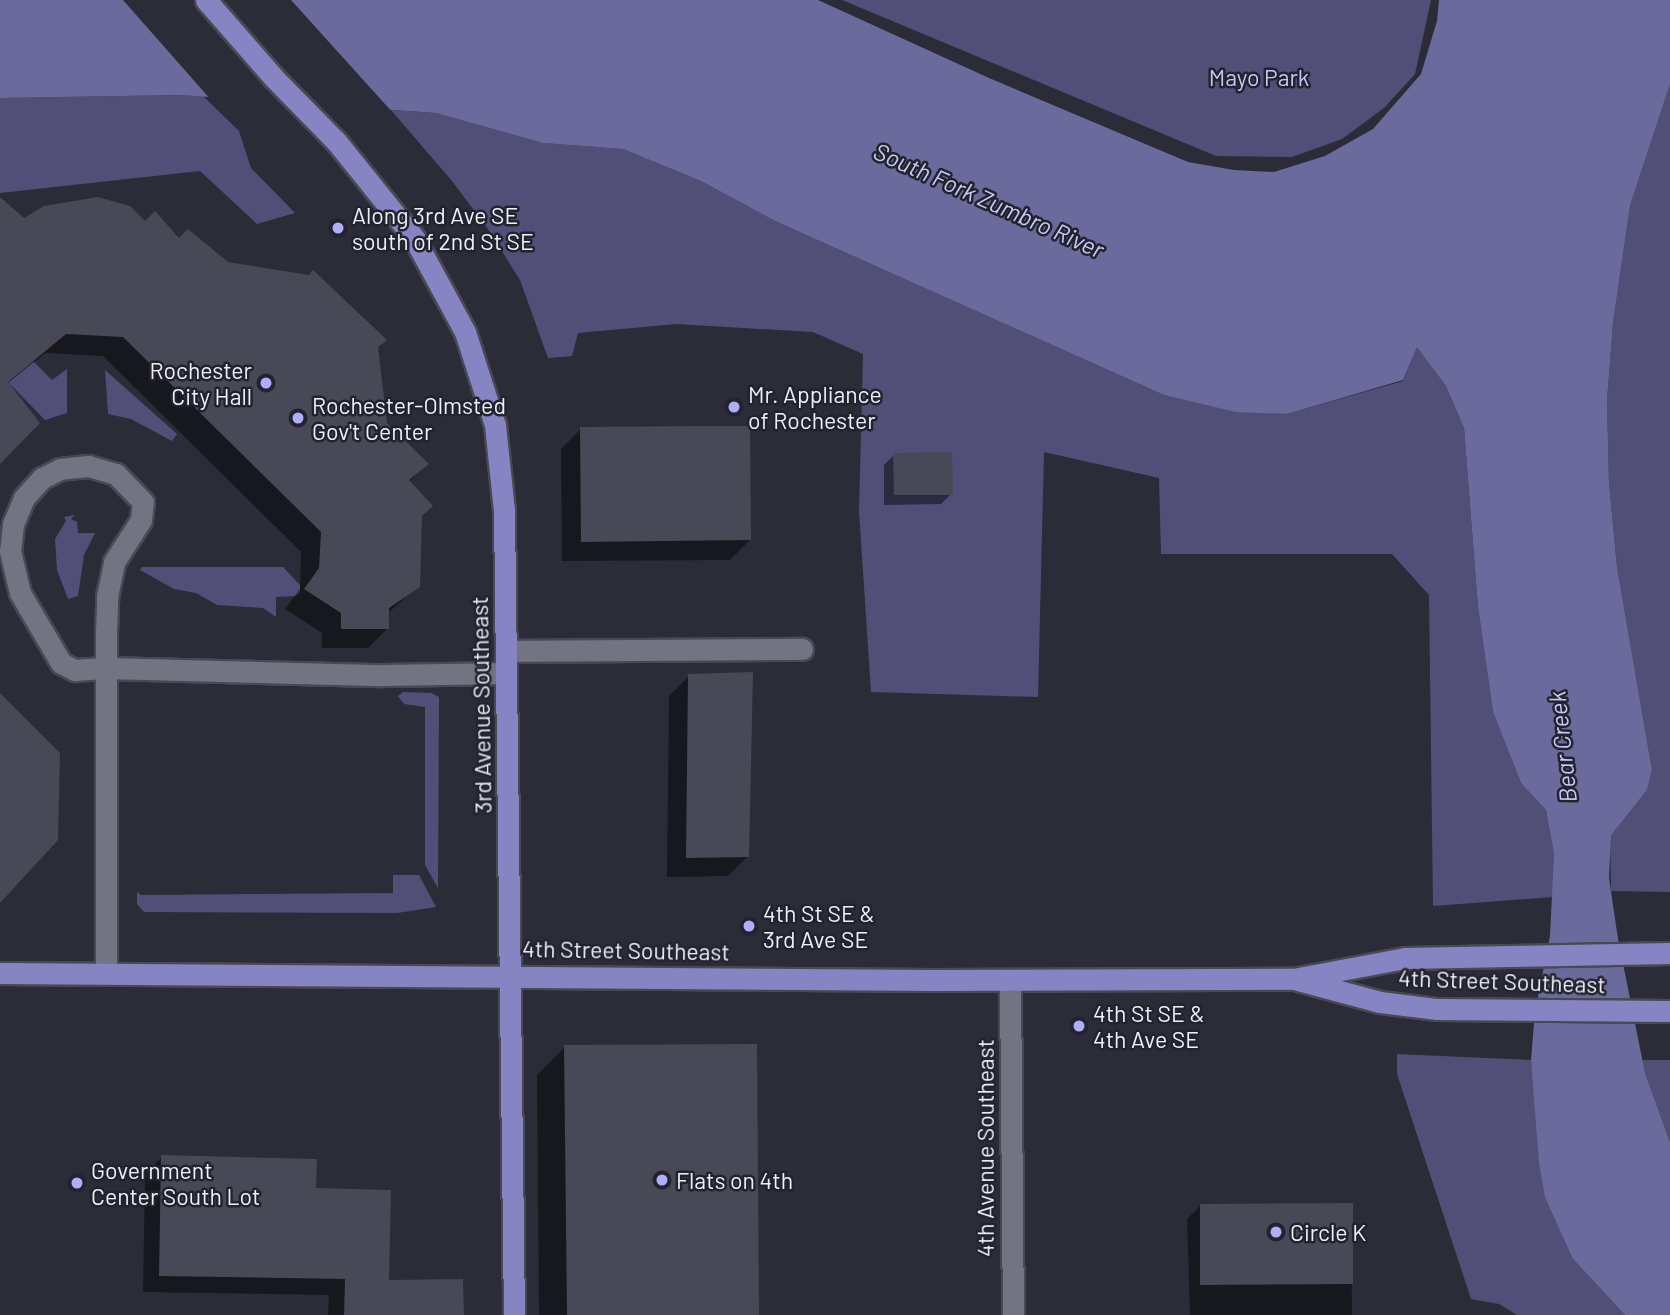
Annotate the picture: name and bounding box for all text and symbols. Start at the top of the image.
park label: Mayo Park [1209,63,1309,91]
water label: South Fork Zumbro River [869,136,1109,264]
place label: Along 3rd Ave SE south of 2nd St SE [352,201,534,255]
marker: Along 3rd Ave SE south of 2nd St SE [330,220,346,236]
place label: Rochester City Hall [150,356,252,410]
marker: Rochester City Hall [258,375,274,391]
place label: Mr. Appliance of Rochester [748,380,882,434]
place label: Rochester-Olmsted Gov't Center [312,391,506,445]
marker: Mr. Appliance of Rochester [726,399,742,415]
marker: Rochester-Olmsted Gov't Center [290,410,306,426]
street label: 3rd Avenue Southeast [465,596,497,814]
water label: Bear Creek [1542,690,1582,804]
place label: 4th St SE & 3rd Ave SE [763,899,875,953]
marker: 4th St SE & 3rd Ave SE [741,918,757,934]
street label: 4th Street Southeast [522,934,730,966]
street label: 4th Street Southeast [1398,964,1606,998]
place label: 4th St SE & 4th Ave SE [1093,999,1205,1053]
marker: 4th St SE & 4th Ave SE [1071,1018,1087,1034]
street label: 4th Avenue Southeast [971,1039,999,1257]
place label: Government Center South Lot [91,1156,260,1210]
place label: Flats on 4th [676,1166,793,1194]
marker: Flats on 4th [654,1172,670,1188]
marker: Government Center South Lot [69,1175,85,1191]
place label: Circle K [1290,1218,1366,1246]
marker: Circle K [1268,1224,1284,1240]

